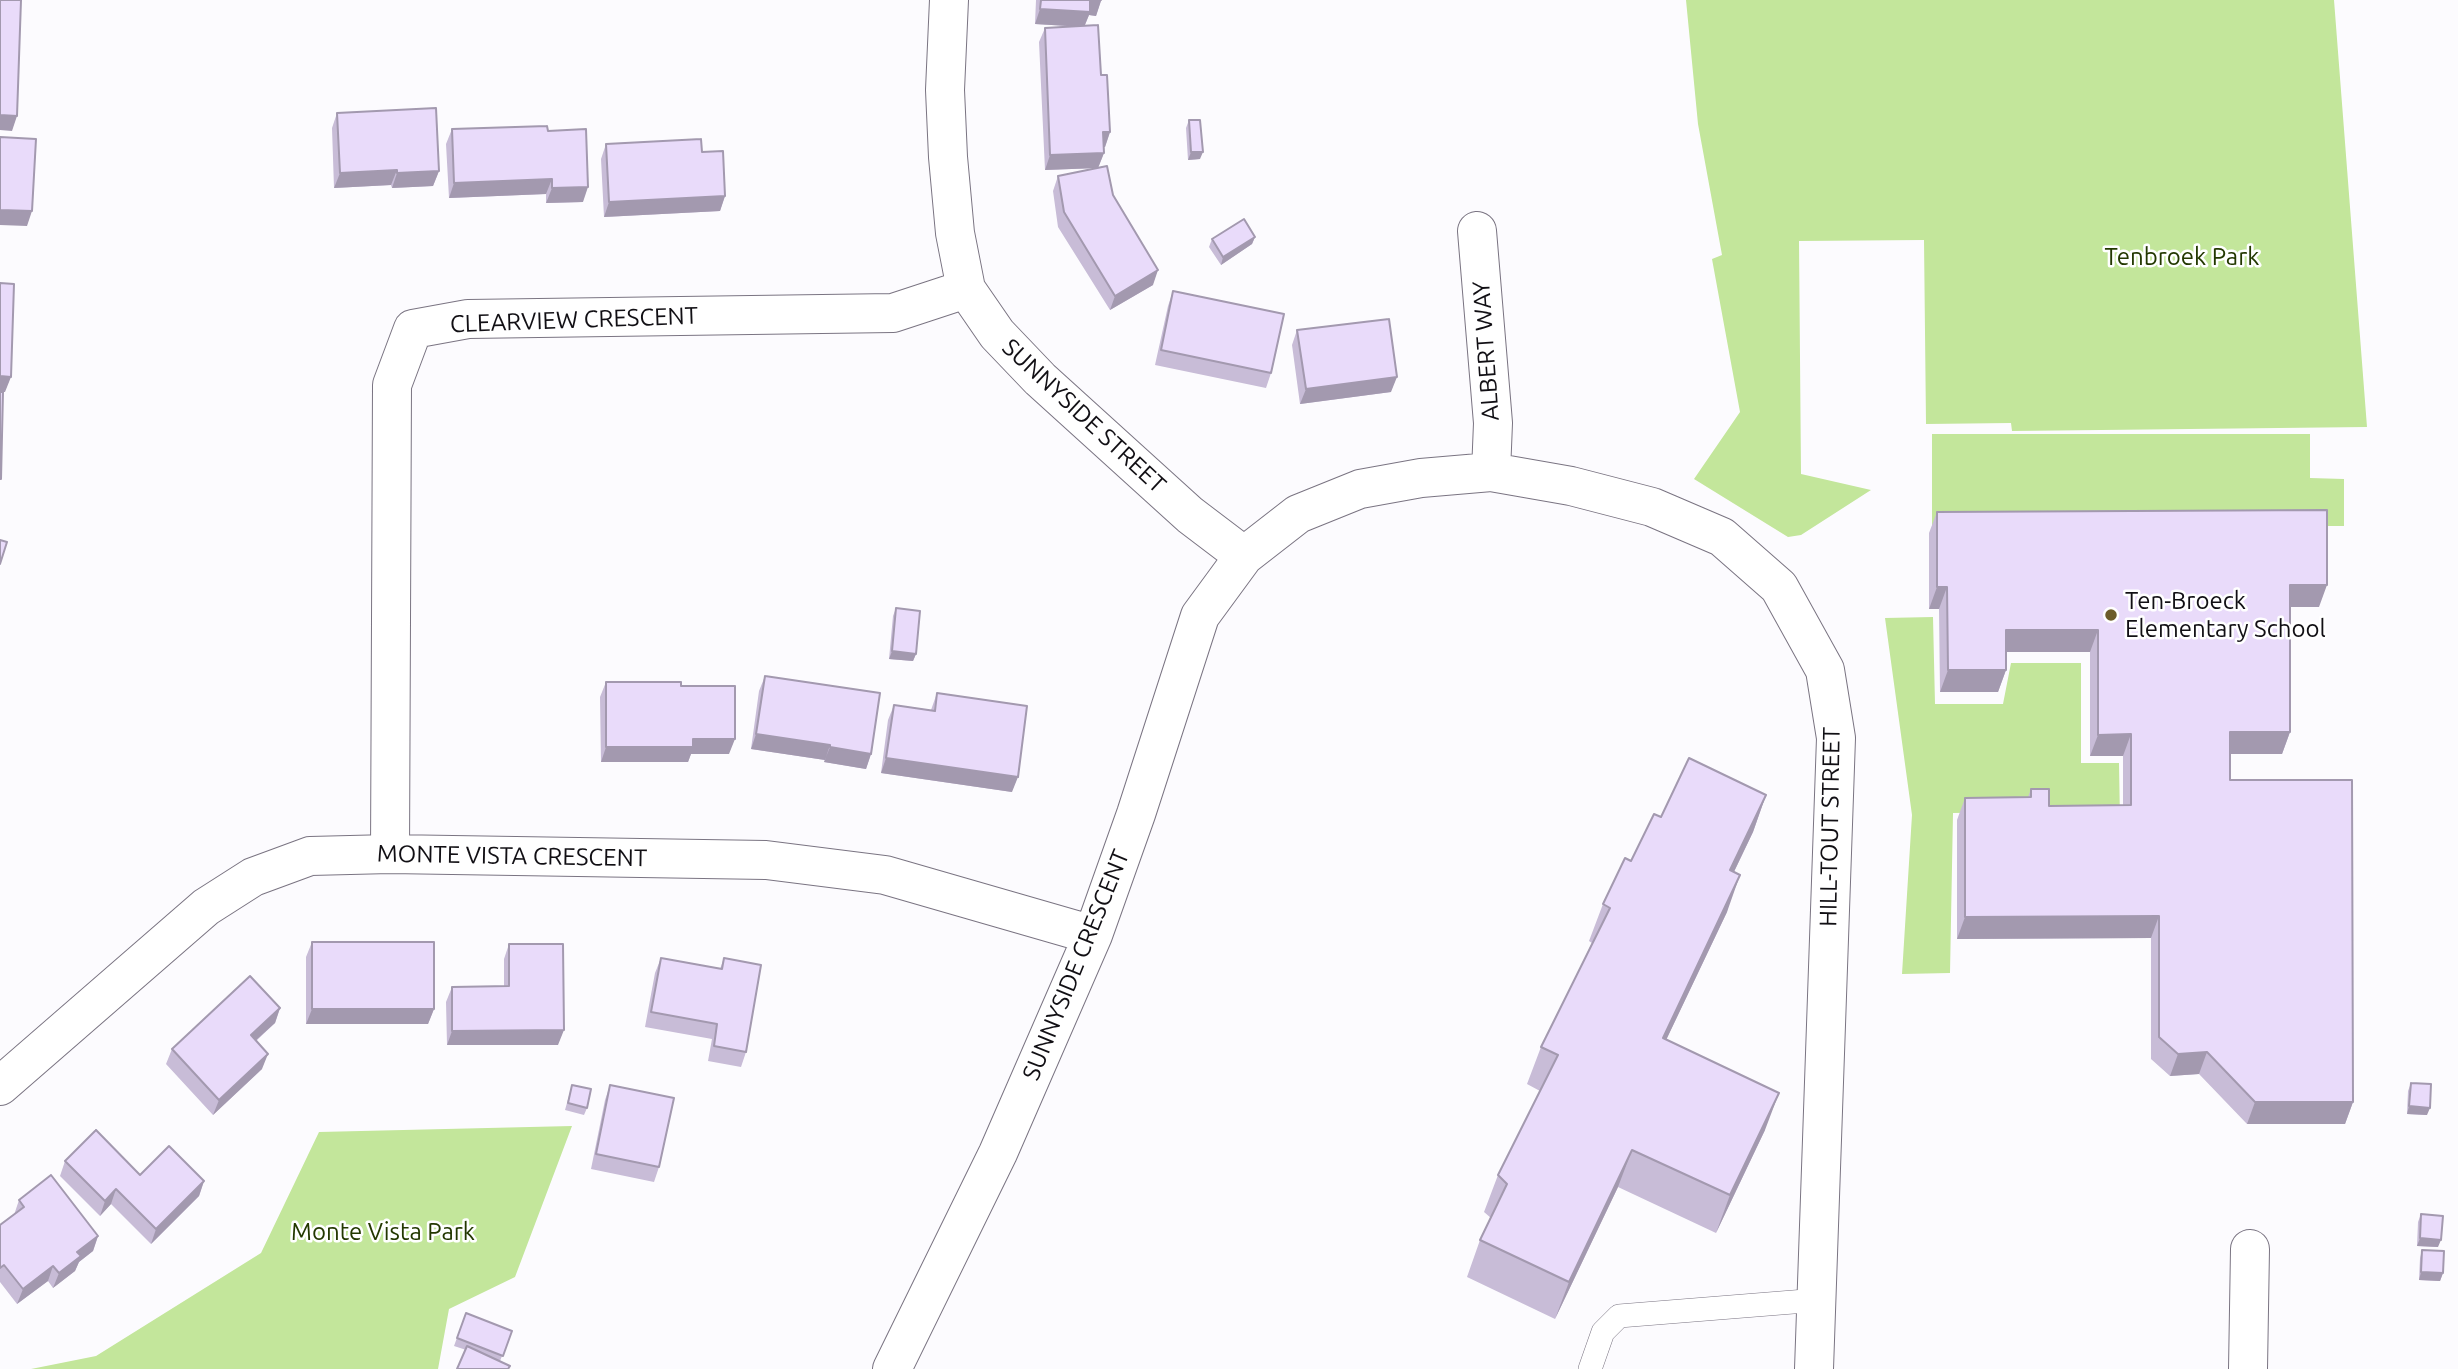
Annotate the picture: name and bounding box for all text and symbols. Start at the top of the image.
park label: Tenbroek Park [2105,243,2259,271]
street label: ALBERT WAY [1467,280,1505,422]
street label: CLEARVIEW CRESCENT [449,301,699,339]
street label: SUNNYSIDE STREET [996,333,1172,499]
place label: Ten-Broeck Elementary School [2125,587,2326,643]
marker: Ten-Broeck Elementary School [2103,607,2119,623]
street label: HILL-TOUT STREET [1814,727,1846,927]
street label: MONTE VISTA CRESCENT [377,839,647,873]
street label: SUNNYSIDE CRESCENT [1017,846,1135,1084]
park label: Monte Vista Park [291,1218,475,1246]

